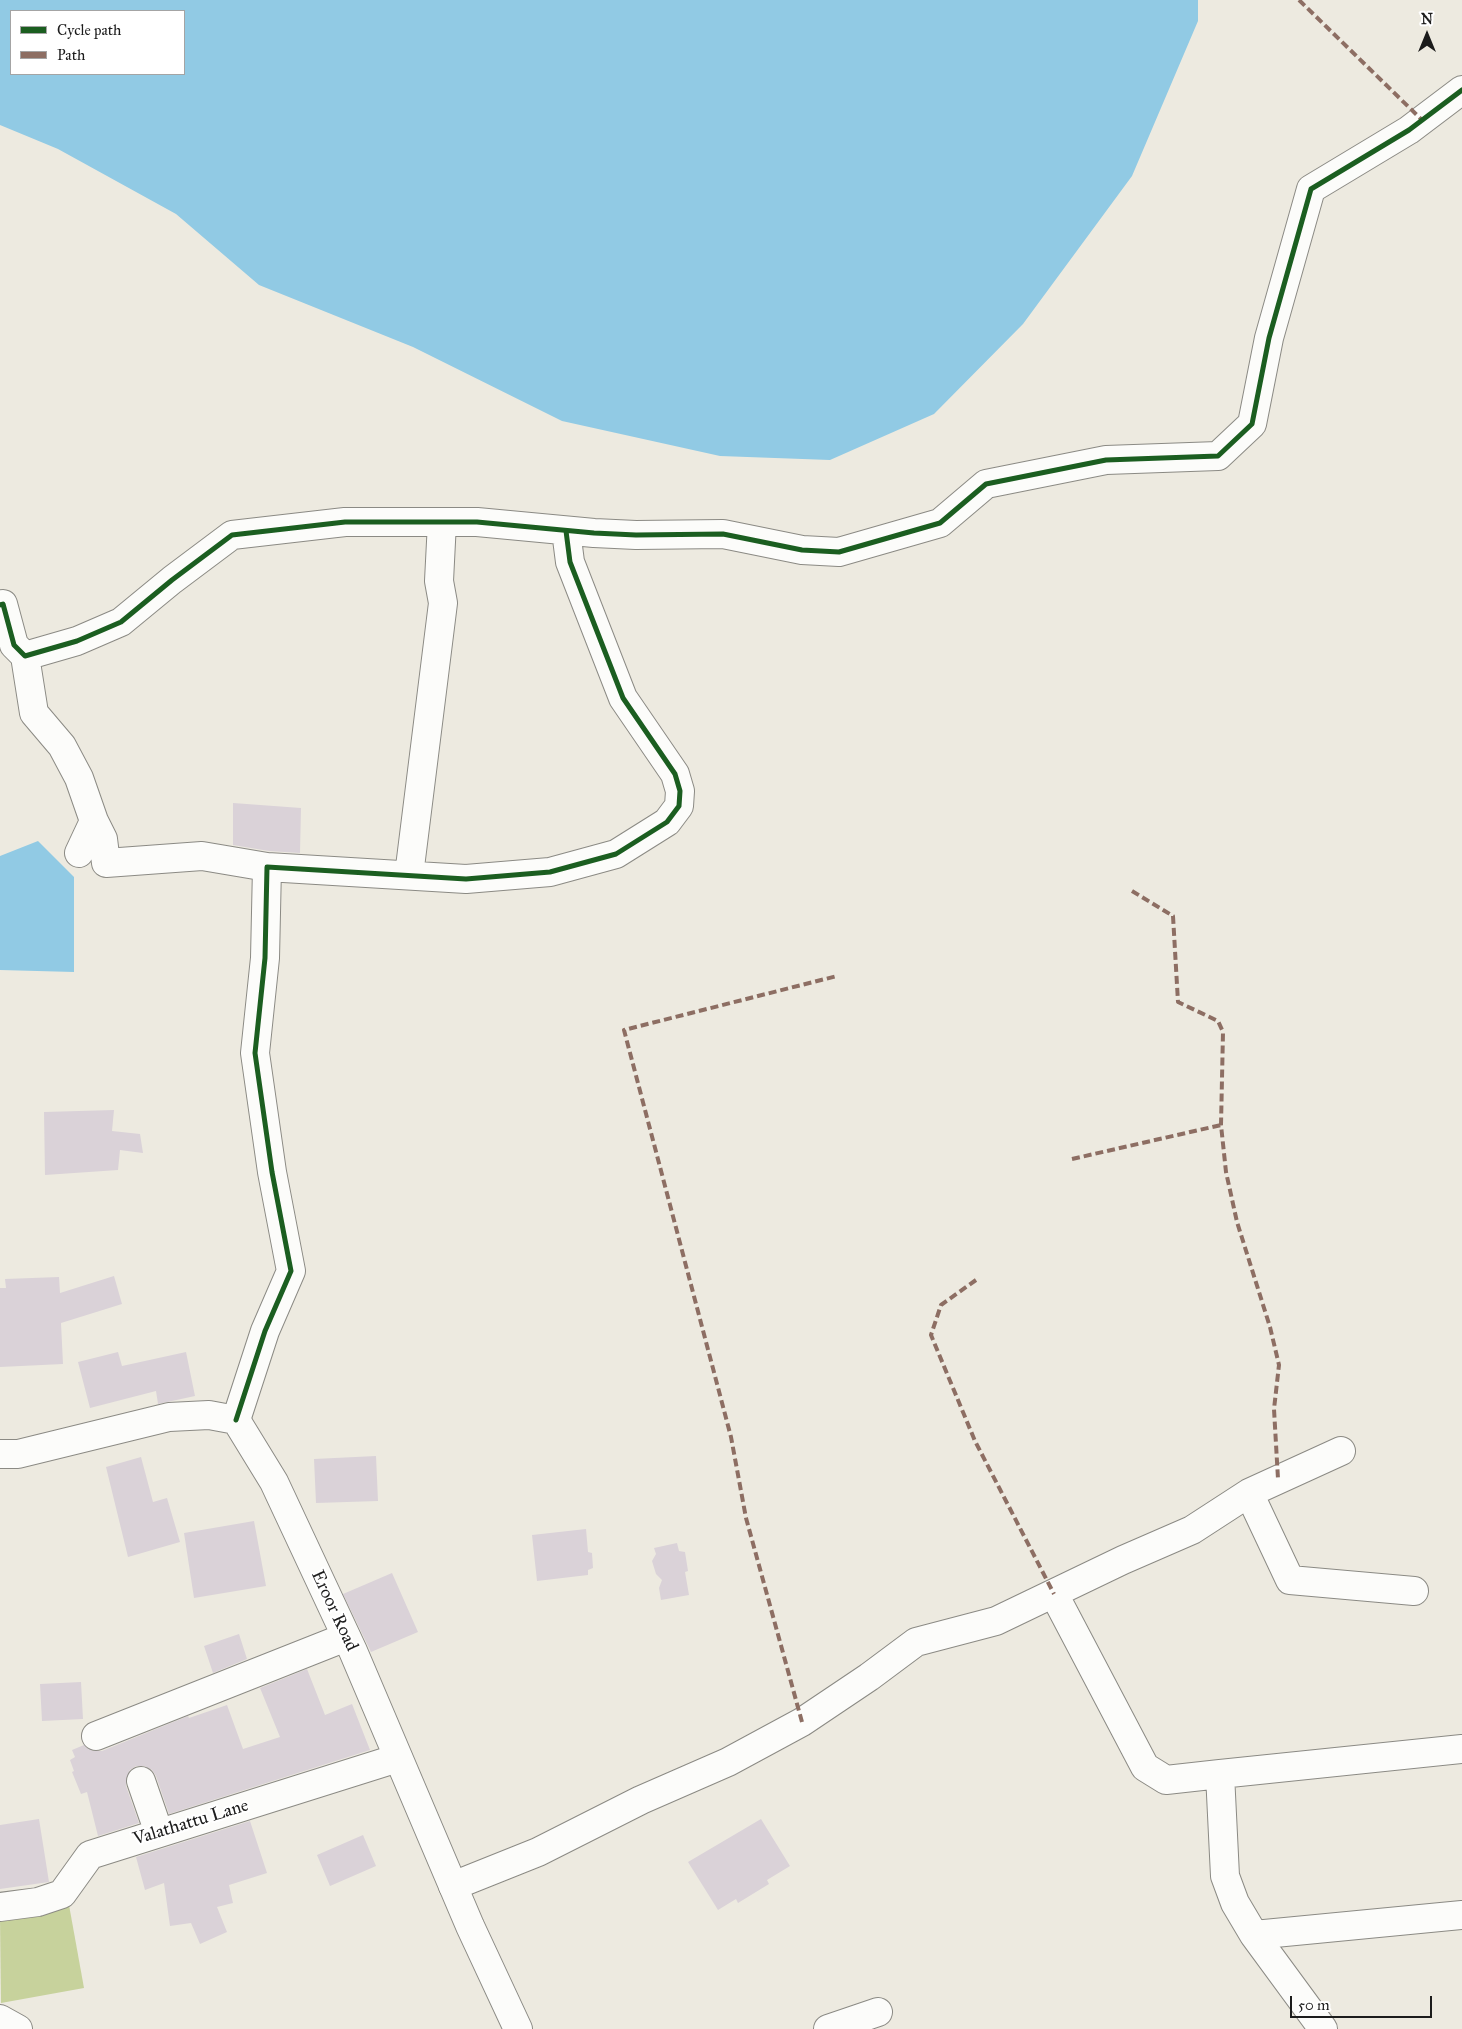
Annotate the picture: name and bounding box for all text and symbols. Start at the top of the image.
legend [10,10,185,75]
north arrow [1402,10,1452,60]
text: N [1421,11,1433,28]
text: Cycle path [57,21,121,39]
text: Path [57,46,85,64]
street label: Eroor Road [306,1567,362,1655]
street label: Valathattu Lane [131,1795,251,1851]
scale bar [1292,1986,1434,2018]
text: 50 m [1298,1996,1330,2014]

